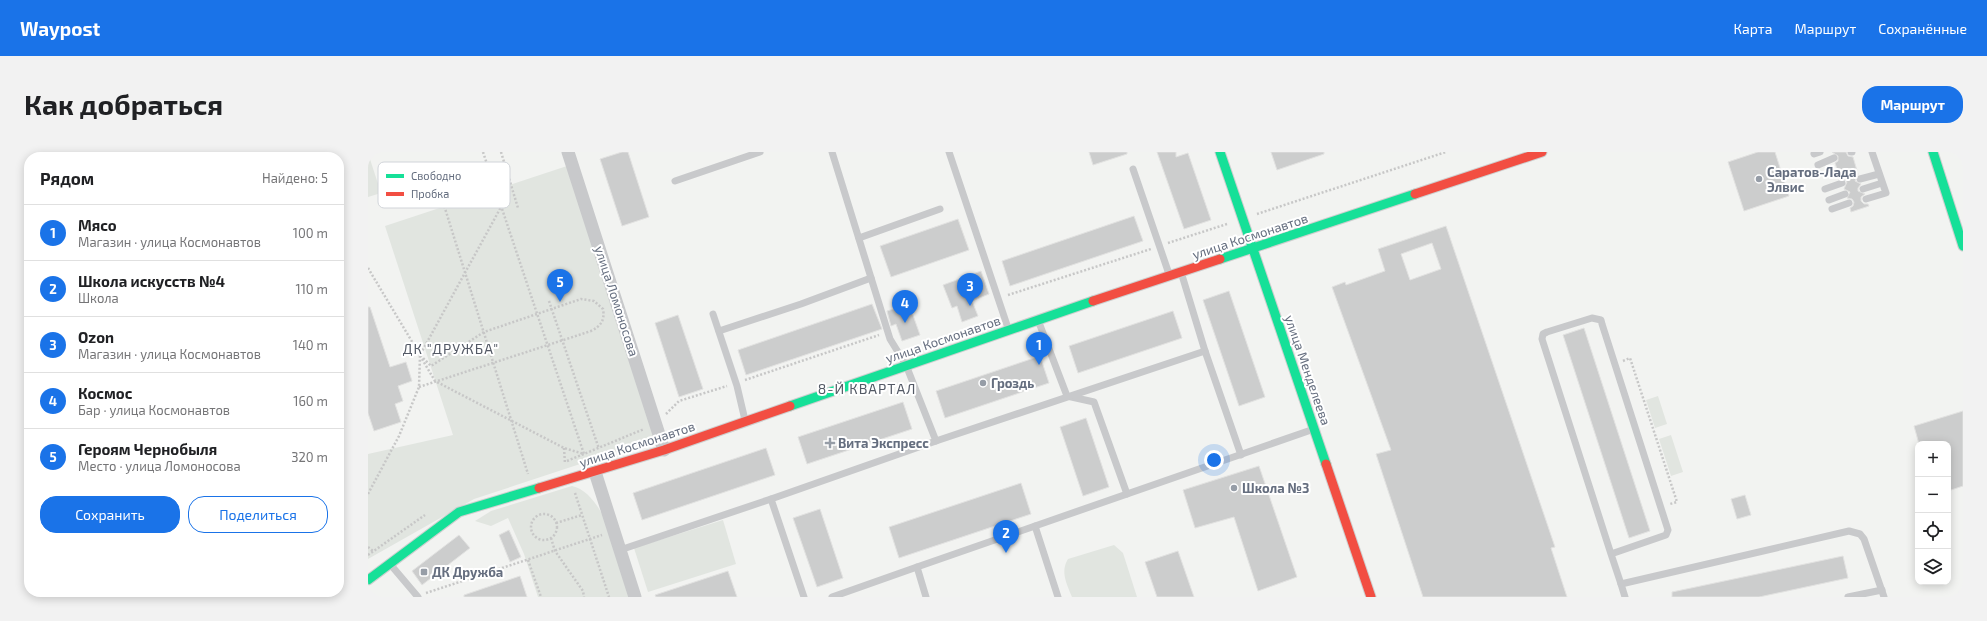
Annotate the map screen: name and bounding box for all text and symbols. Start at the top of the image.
text: Waypost [20,17,100,40]
text: Карта [1734,20,1772,37]
text: Маршрут [1794,20,1856,37]
text: Сохранённые [1878,20,1967,37]
button: Маршрут [1862,86,1963,123]
text: Как добраться [24,87,223,121]
legend [378,162,510,208]
place label: Саратов-Лада Элвис [1767,164,1856,195]
text: Рядом [40,168,94,188]
text: Свободно [411,169,461,182]
text: Найдено: 5 [262,170,328,186]
marker: Саратов-Лада Элвис [1754,174,1764,184]
text: Пробка [411,187,449,200]
street label: улица Космонавтов [1190,210,1310,262]
text: Мясо [78,216,117,234]
text: 1 [50,225,56,241]
text: 100 m [293,225,328,241]
text: Магазин · улица Космонавтов [78,234,261,250]
street label: улица Ломоносова [592,244,642,358]
pin: 5 [547,269,573,302]
text: Школа искусств №4 [78,272,225,290]
pin: 3 [957,273,983,306]
text: 2 [49,281,57,297]
text: 110 m [296,281,328,297]
text: Школа [78,290,119,306]
pin: 4 [892,290,918,323]
street label: улица Космонавтов [883,312,1003,366]
street label: улица Менделеева [1282,313,1334,427]
text: Ozon [78,328,114,346]
pin: 1 [1026,332,1052,365]
text: 3 [49,337,57,353]
text: 140 m [293,337,328,353]
district label: ДК "ДРУЖБА" [403,340,499,357]
text: Магазин · улица Космонавтов [78,346,261,362]
place label: Гроздь [991,375,1034,391]
marker: Гроздь [978,378,988,388]
district label: 8-Й КВАРТАЛ [818,380,916,397]
text: Космос [78,384,132,402]
text: 4 [49,393,57,409]
text: 160 m [293,393,328,409]
text: Бар · улица Космонавтов [78,402,230,418]
street label: улица Космонавтов [577,418,697,470]
place label: Вита Экспресс [838,435,929,451]
marker: Вита Экспресс [825,438,835,448]
text: Героям Чернобыля [78,440,217,458]
map controls [1915,441,1951,585]
button: + [1915,441,1951,477]
text: 5 [49,449,57,465]
text: 320 m [291,449,328,465]
your location [1204,450,1224,470]
text: Место · улица Ломоносова [78,458,241,474]
button: − [1915,477,1951,513]
place label: Школа №3 [1242,480,1309,496]
marker: Школа №3 [1229,483,1239,493]
button: Сохранить [40,496,180,533]
button: Поделиться [188,496,328,533]
button: locate [1915,513,1951,549]
pin: 2 [993,520,1019,553]
button: layers [1915,549,1951,585]
place label: ДК Дружба [432,564,503,580]
marker: ДК Дружба [419,567,429,577]

